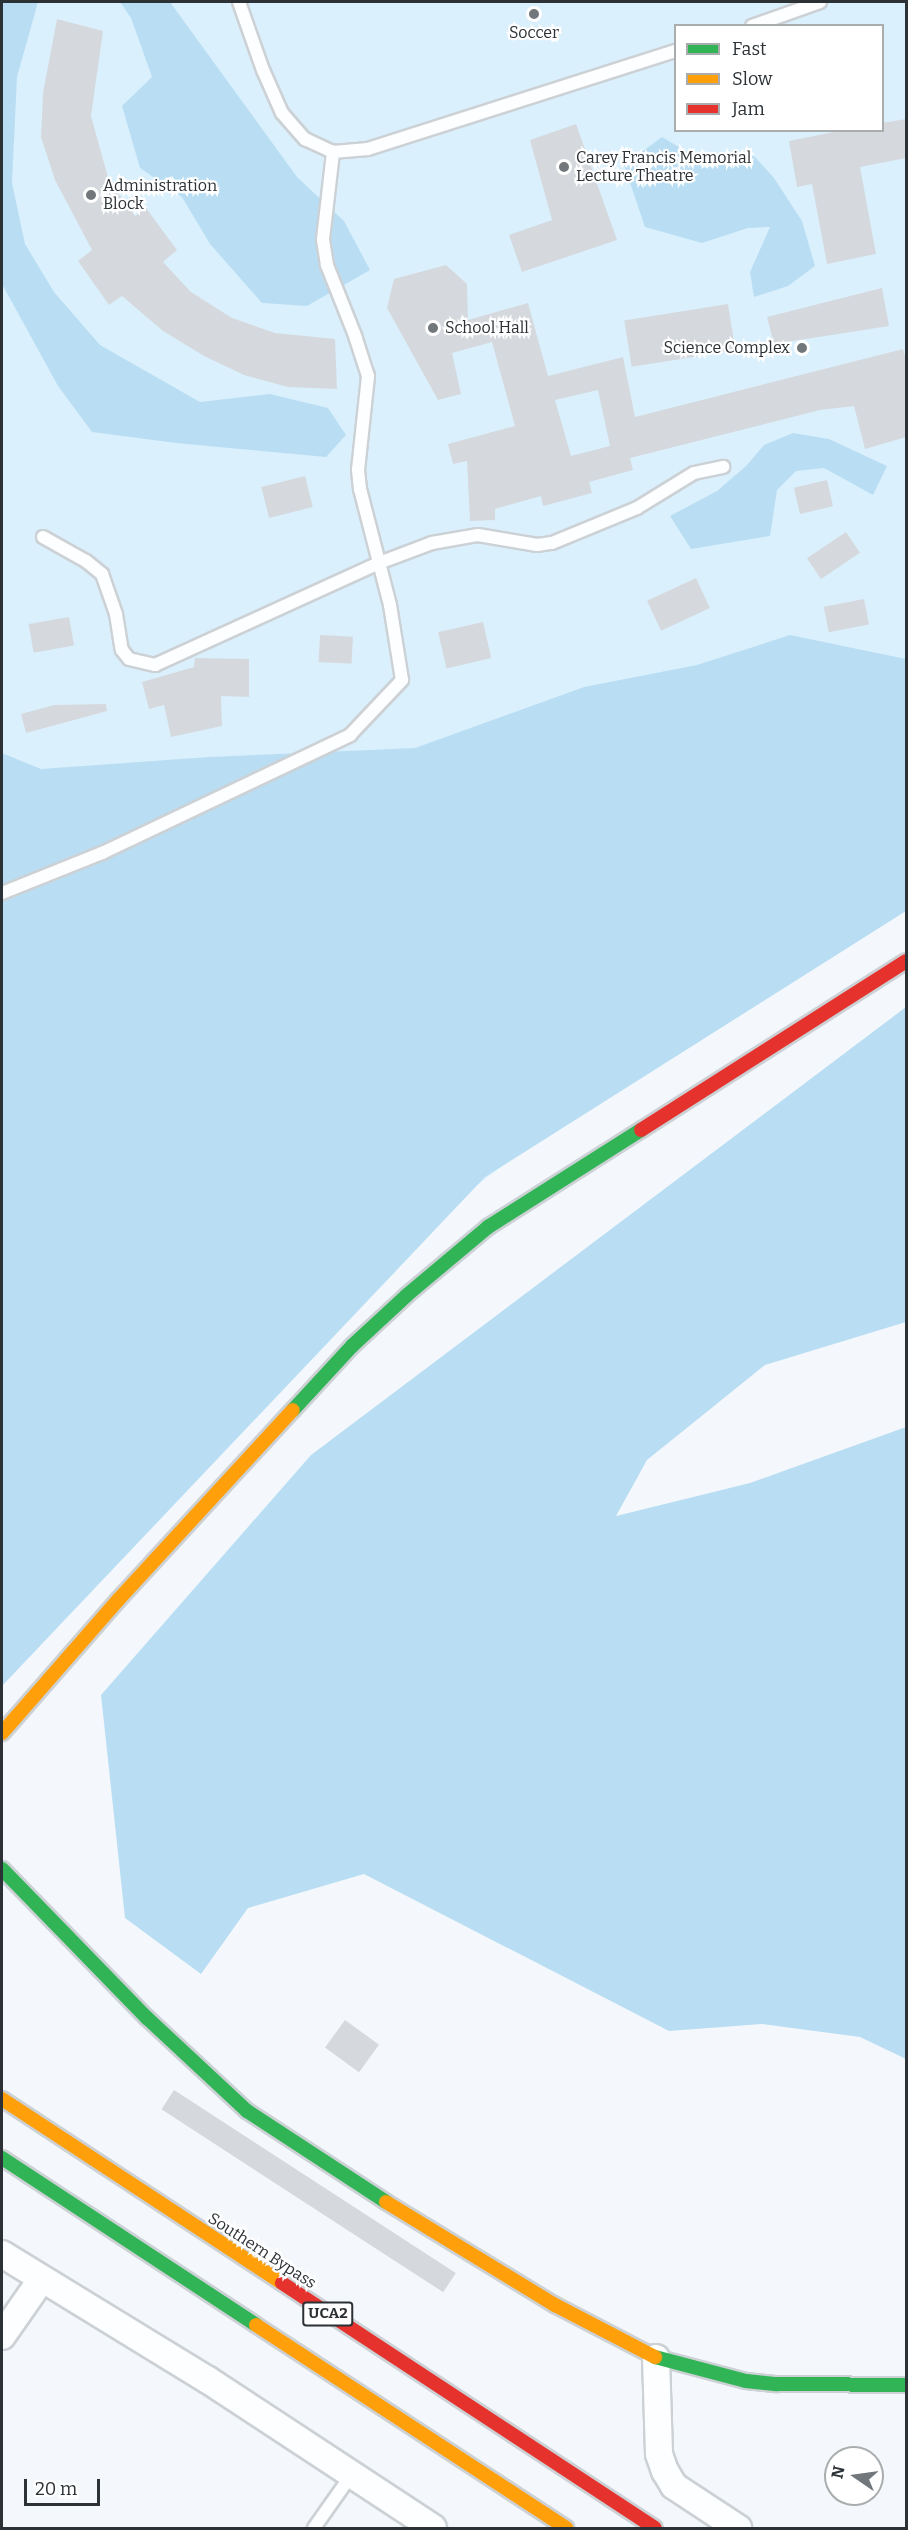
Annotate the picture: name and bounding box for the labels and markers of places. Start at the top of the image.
marker: Soccer [527,7,541,21]
place label: Soccer [509,23,559,43]
place label: Carey Francis Memorial Lecture Theatre [576,148,751,186]
marker: Carey Francis Memorial Lecture Theatre [557,160,571,174]
place label: Administration Block [103,176,217,214]
marker: Administration Block [84,188,98,202]
place label: School Hall [445,318,529,338]
marker: School Hall [426,321,440,335]
place label: Science Complex [664,338,790,358]
marker: Science Complex [795,341,809,355]

